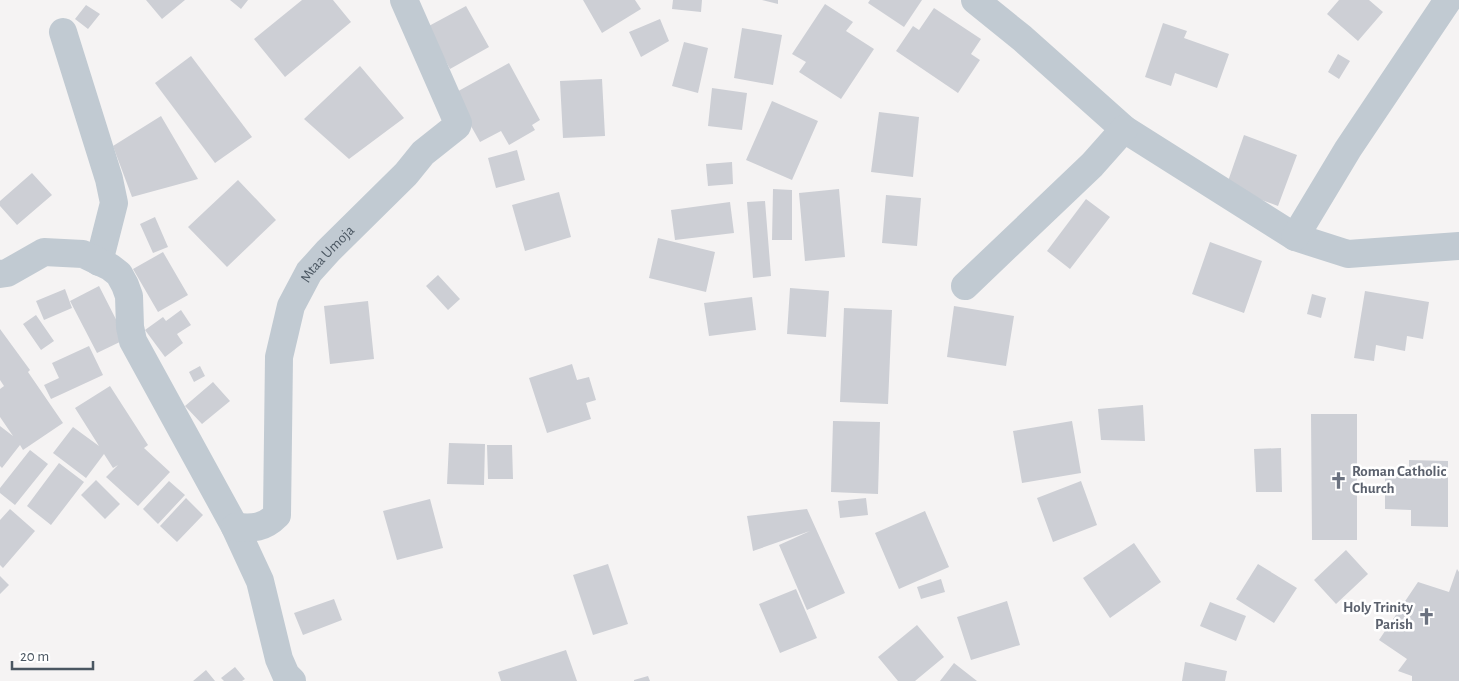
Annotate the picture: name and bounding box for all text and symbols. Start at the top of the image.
street label: Mtaa Umoja [298,223,357,285]
place label: Roman Catholic Church [1352,464,1446,496]
church icon: Roman Catholic Church [1328,470,1348,490]
place label: Holy Trinity Parish [1343,600,1413,632]
church icon: Holy Trinity Parish [1417,606,1437,626]
scale bar [12,638,94,670]
text: 20 m [20,649,49,664]

